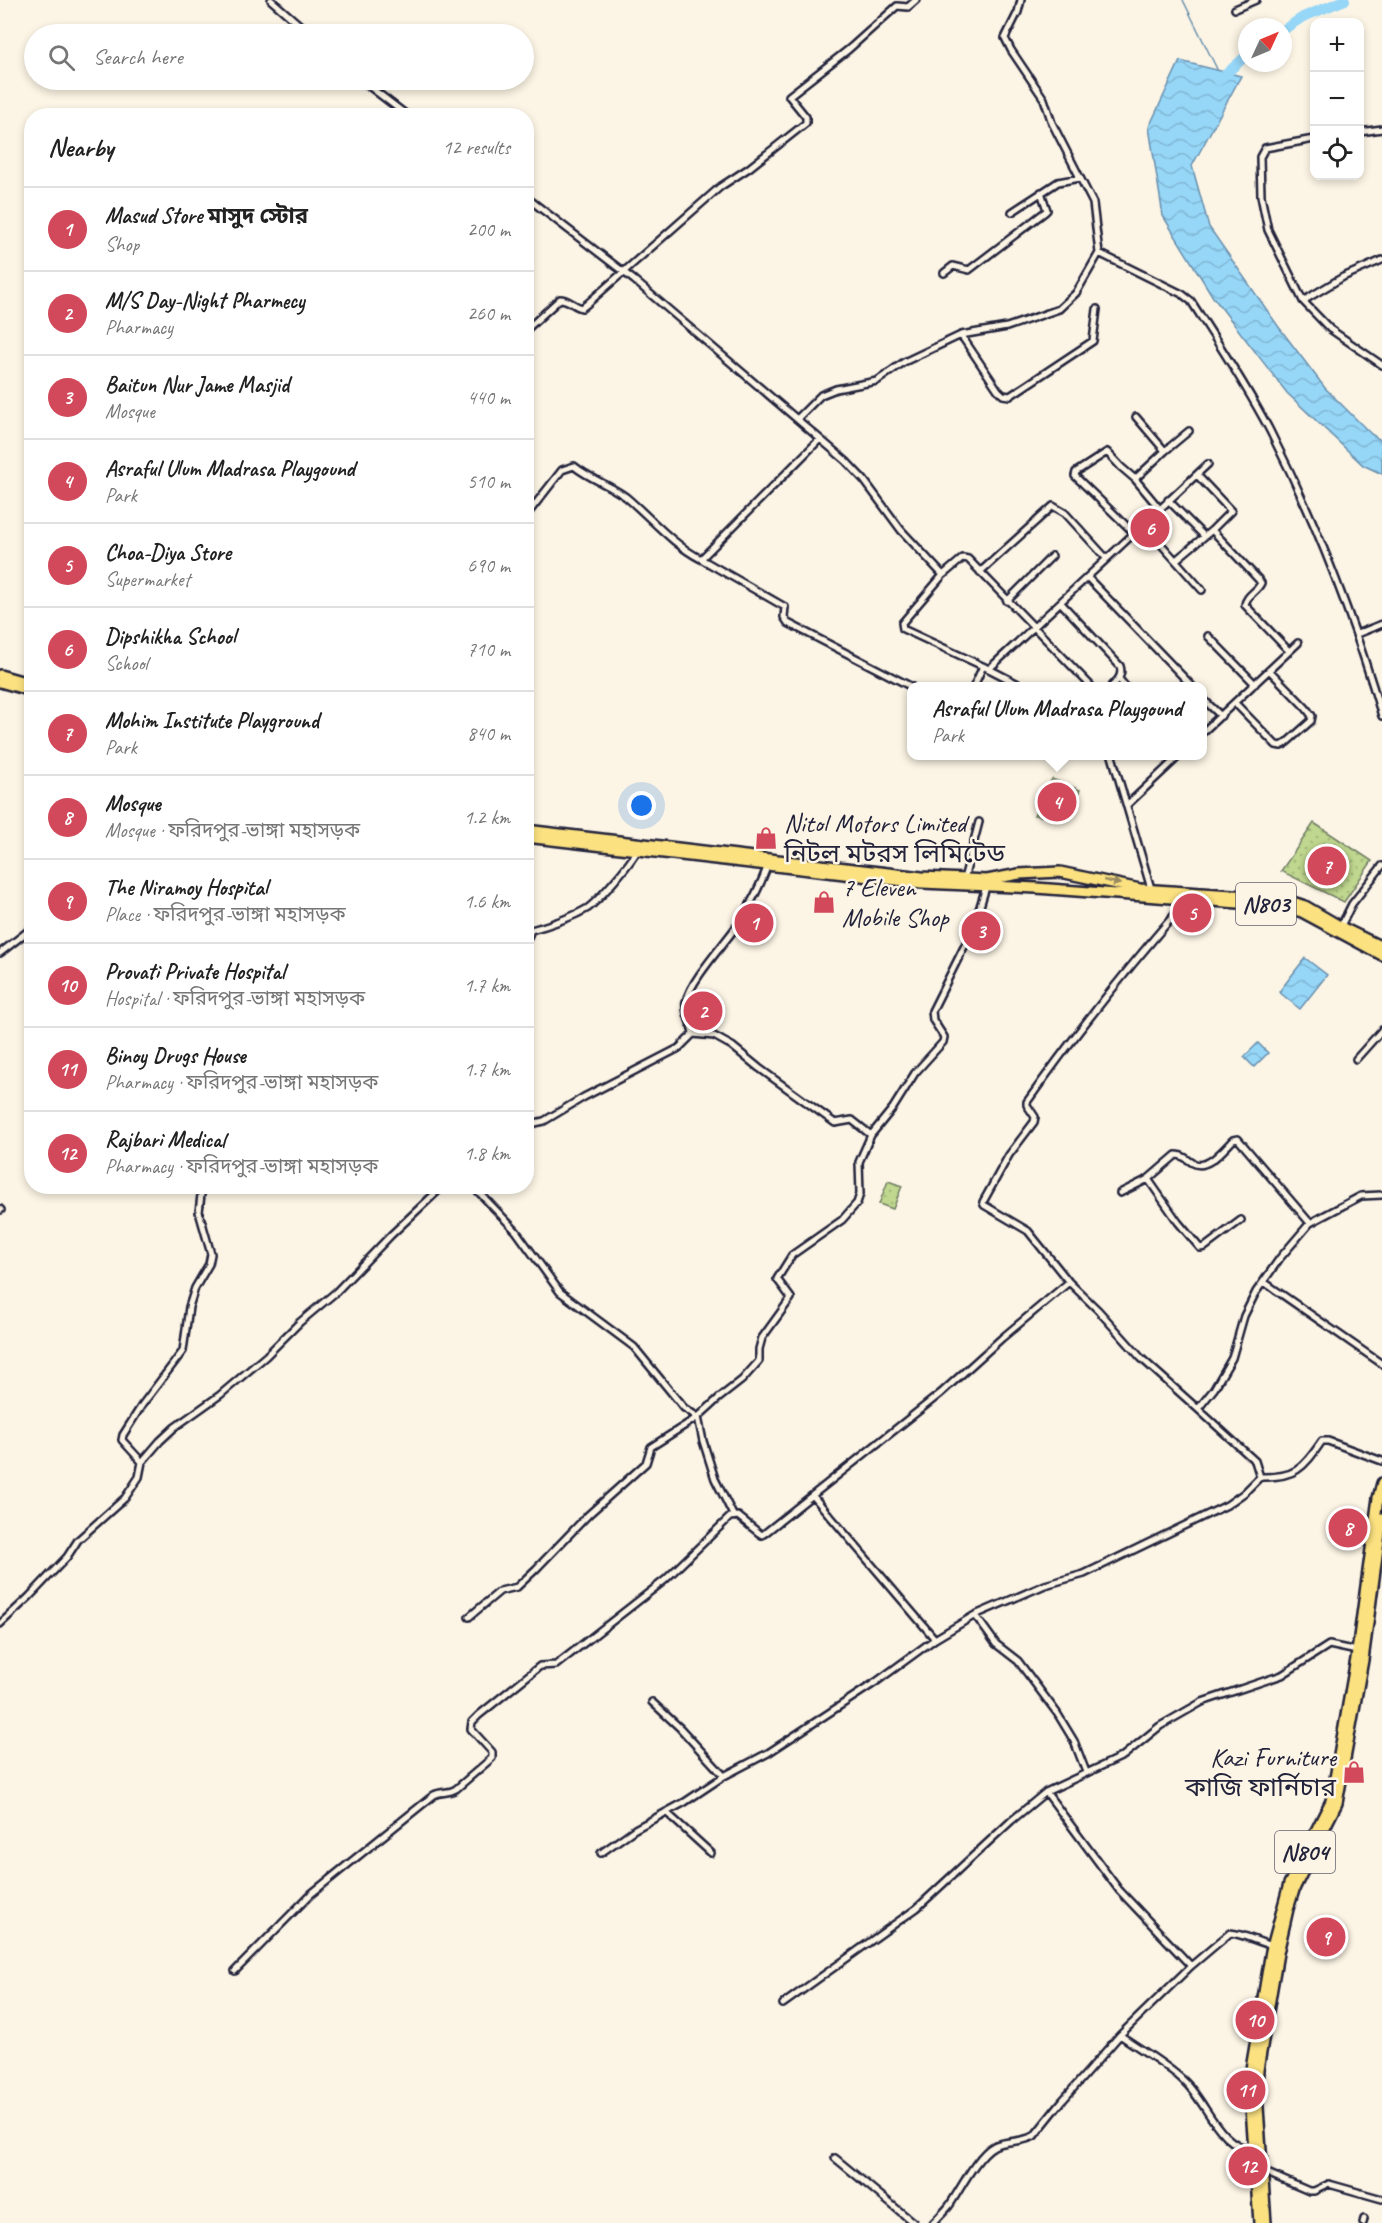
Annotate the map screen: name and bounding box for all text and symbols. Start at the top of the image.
north arrow [1238,18,1292,72]
map controls [1310,18,1364,180]
button: + [1310,18,1364,72]
search box [24,24,534,90]
icon: search [45,41,78,74]
text: Search here [93,43,183,71]
button: − [1310,72,1364,126]
button: locate [1310,126,1364,180]
text: Nearby [48,131,113,164]
text: 12 results [442,135,510,160]
text: Masud Store মাসুদ স্টোর [105,202,308,230]
text: 1 [63,217,72,242]
text: 200 m [467,217,510,242]
text: Shop [105,232,139,257]
text: M/S Day-Night Pharmecy [105,287,305,315]
text: 2 [63,301,72,326]
text: 260 m [467,301,510,326]
text: Pharmacy [105,315,173,340]
text: Baitun Nur Jame Masjid [105,371,289,399]
text: 3 [63,385,72,410]
text: 440 m [467,385,510,410]
text: Mosque [105,399,155,424]
text: Asraful Ulum Madrasa Playgound [105,455,355,483]
text: 4 [63,469,72,494]
text: 510 m [467,469,510,494]
text: Park [105,483,137,508]
pin: 6 [1130,506,1170,550]
text: Choa-Diya Store [105,539,231,567]
text: 5 [63,553,72,578]
text: 690 m [467,553,510,578]
text: Supermarket [105,567,190,592]
text: Dipshikha School [105,623,236,651]
text: 6 [63,637,72,662]
text: 710 m [467,637,510,662]
text: School [105,651,148,676]
popup [907,682,1207,760]
text: Asraful Ulum Madrasa Playgound [932,695,1182,723]
text: Mohim Institute Playground [105,707,319,735]
text: 7 [63,721,72,746]
text: 840 m [467,721,510,746]
text: Park [932,723,964,748]
text: Park [105,735,137,760]
pin: 4 [1038,780,1076,824]
text: Mosque [105,790,160,818]
your location [627,791,656,820]
text: 8 [63,805,72,830]
text: 1.2 km [464,805,510,830]
place label: Nitol Motors Limited নিটল মটরস লিমিটেড [783,807,1006,870]
text: Mosque · ফরিদপুর-ভাঙ্গা মহাসড়ক [105,818,360,843]
shop icon: Nitol Motors Limited নিটল মটরস লিমিটেড [753,825,779,851]
pin: 7 [1308,844,1346,888]
place label: 7 Eleven Mobile Shop [842,871,950,934]
text: The Niramoy Hospital [105,874,268,902]
one-way arrow [1103,878,1121,888]
road number: N803 [1236,883,1296,925]
text: 9 [63,889,72,914]
text: 1.6 km [464,889,510,914]
shop icon: 7 Eleven Mobile Shop [811,889,837,915]
pin: 5 [1172,890,1212,936]
pin: 1 [734,900,774,946]
text: Place · ফরিদপুর-ভাঙ্গা মহাসড়ক [105,902,346,927]
pin: 3 [962,908,1000,954]
text: Provati Private Hospital [105,958,285,986]
text: 10 [59,973,77,998]
text: 1.7 km [464,973,510,998]
text: Hospital · ফরিদপুর-ভাঙ্গা মহাসড়ক [105,986,365,1011]
pin: 2 [684,988,722,1034]
text: Binoy Drugs House [105,1042,246,1070]
text: 11 [59,1057,77,1082]
text: 1.7 km [464,1057,510,1082]
text: Pharmacy · ফরিদপুর-ভাঙ্গা মহাসড়ক [105,1070,378,1095]
text: Rajbari Medical [105,1126,225,1154]
text: 12 [59,1141,77,1166]
text: 1.8 km [464,1141,510,1166]
text: Pharmacy · ফরিদপুর-ভাঙ্গা মহাসড়ক [105,1154,378,1179]
pin: 8 [1328,1506,1368,1550]
place label: Kazi Furniture কাজি ফার্নিচার [1184,1741,1338,1804]
shop icon: Kazi Furniture কাজি ফার্নিচার [1341,1759,1367,1785]
road number: N804 [1275,1831,1335,1873]
pin: 9 [1306,1914,1346,1960]
pin: 10 [1236,1998,1274,2042]
pin: 11 [1226,2068,1266,2112]
pin: 12 [1228,2144,1268,2188]

